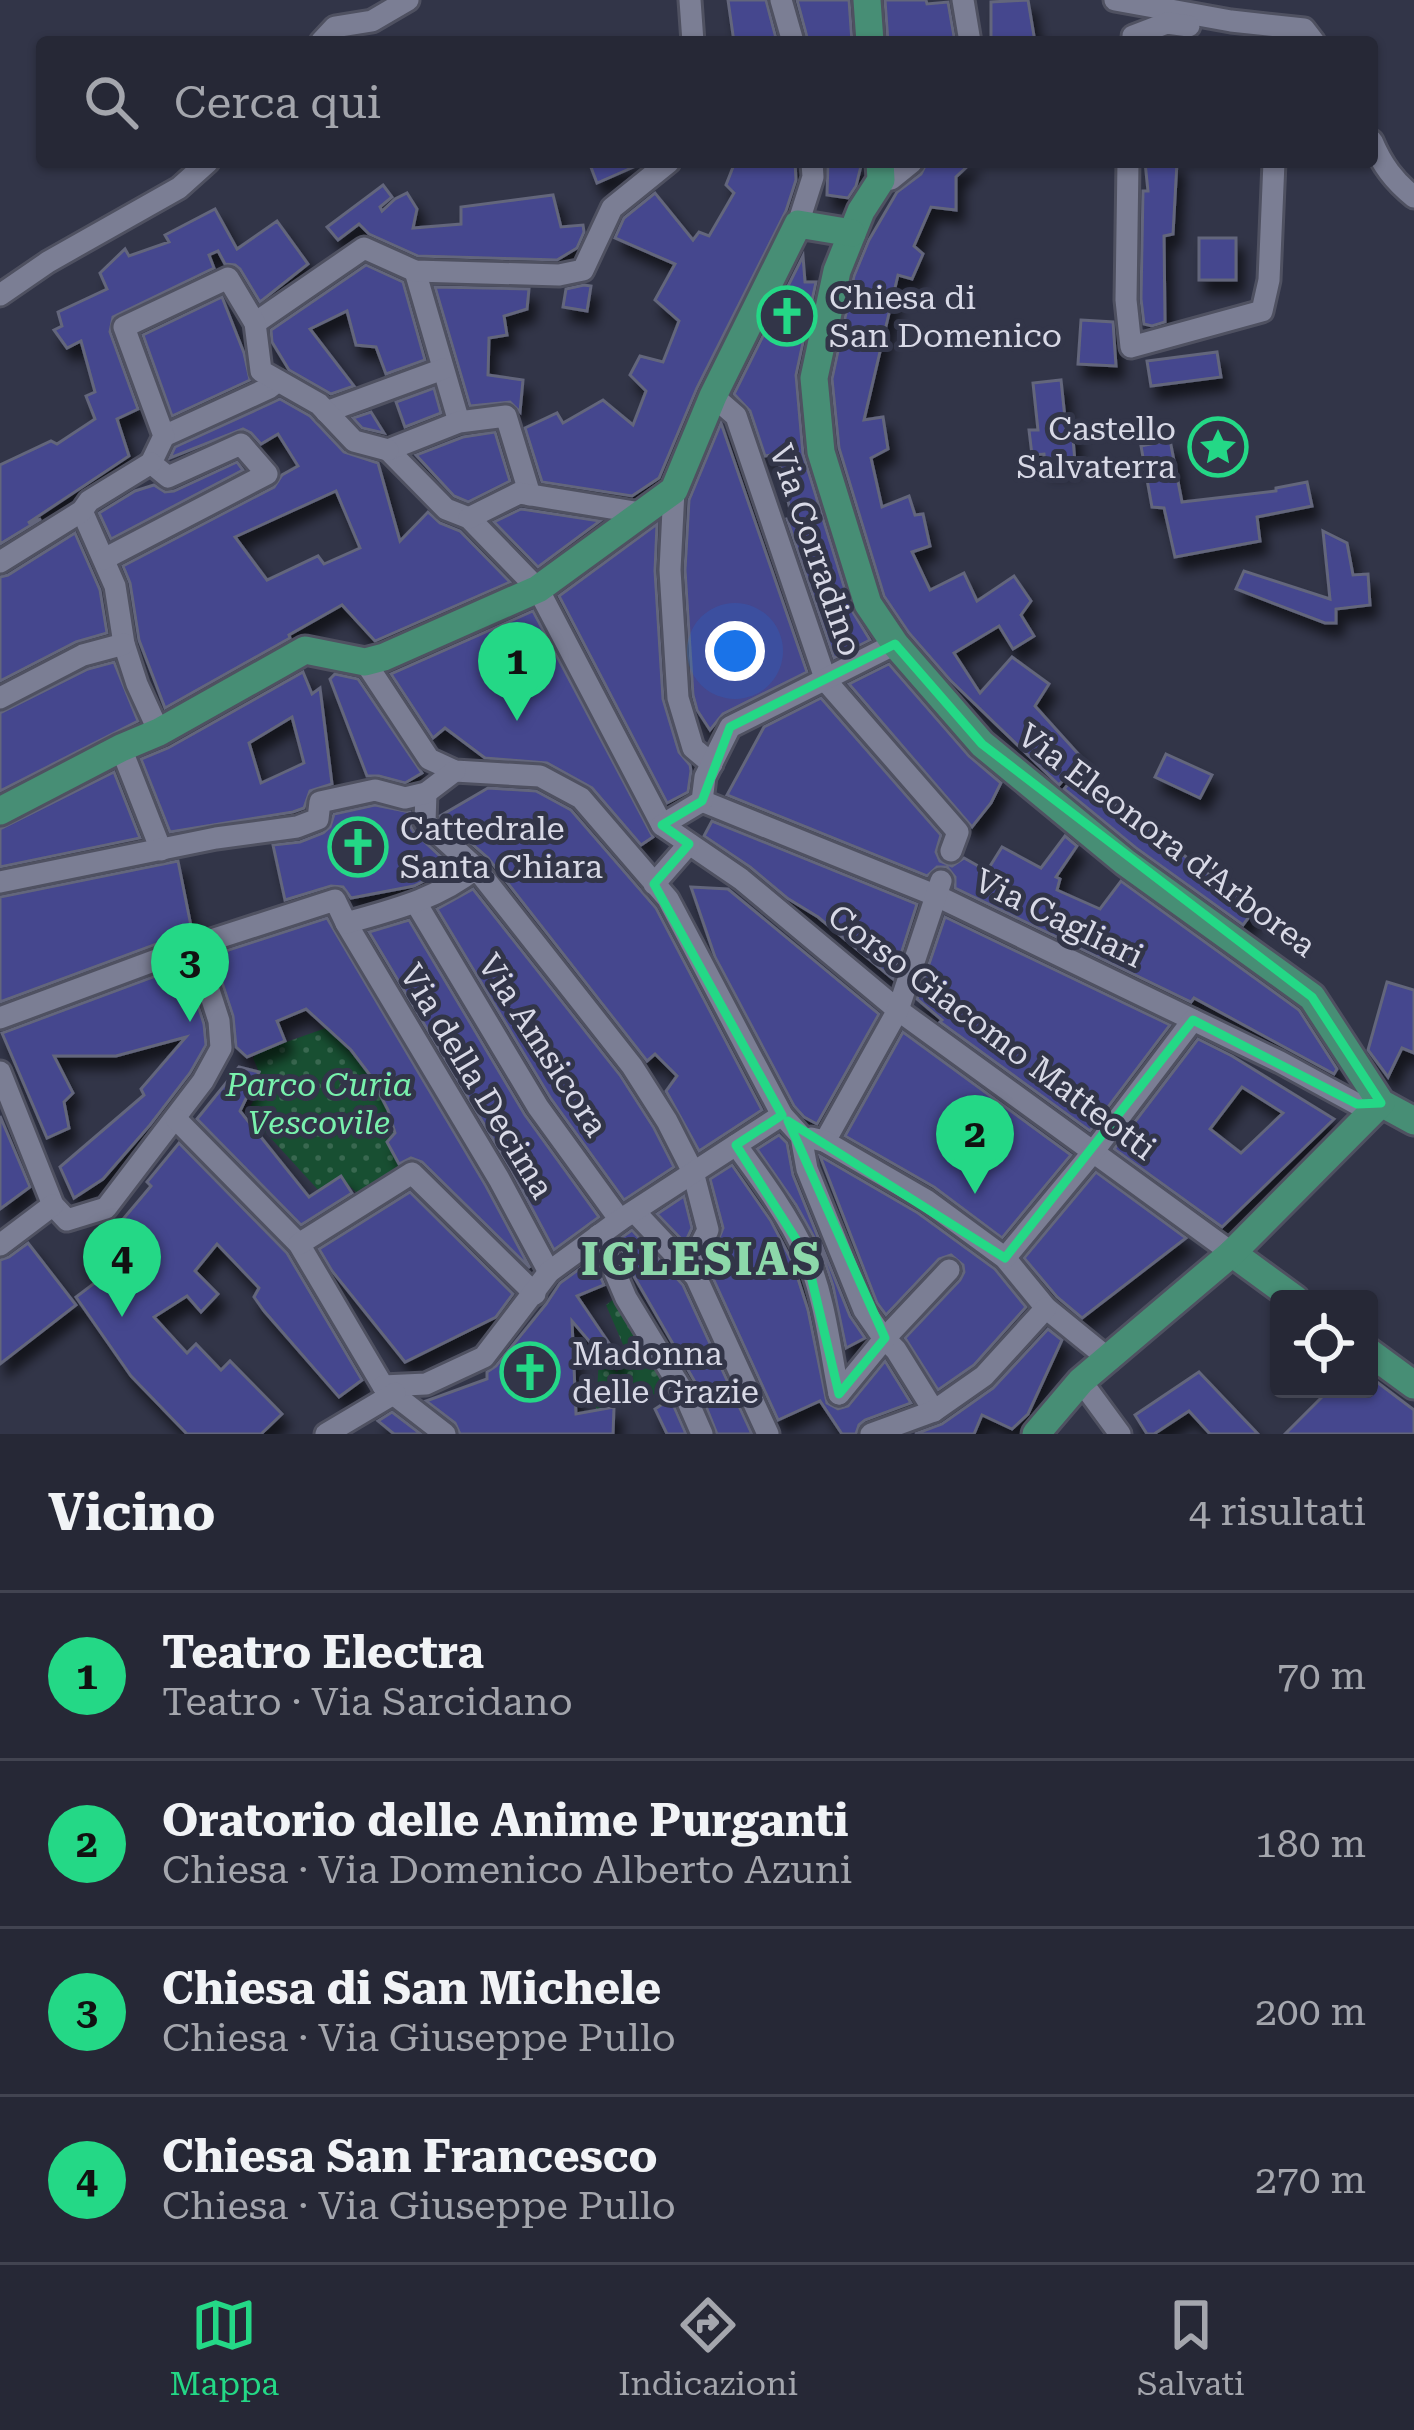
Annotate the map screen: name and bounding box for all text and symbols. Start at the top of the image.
search box [36,36,1378,168]
icon: search [78,69,144,135]
text: Cerca qui [174,76,381,129]
place label: Chiesa di San Domenico [829,278,1062,355]
church icon: Chiesa di San Domenico [756,285,818,347]
place label: Castello Salvaterra [1016,409,1176,486]
place icon: Castello Salvaterra [1187,416,1249,478]
street label: Via Corradino [762,439,870,661]
your location [705,621,765,681]
pin: 1 [478,622,556,721]
street label: Via Eleonora d'Arborea [1010,715,1324,965]
place label: Cattedrale Santa Chiara [400,809,603,886]
church icon: Cattedrale Santa Chiara [327,816,389,878]
street label: Via Cagliari [968,860,1150,976]
street label: Corso Giacomo Matteotti [821,896,1163,1168]
pin: 3 [151,923,229,1022]
street label: Via Amsicora [470,947,616,1143]
street label: Via della Decima [392,957,562,1205]
park label: Parco Curia Vescovile [225,1065,412,1142]
pin: 2 [936,1095,1014,1194]
pin: 4 [83,1218,161,1317]
district label: IGLESIAS [581,1233,823,1286]
map controls [1270,1290,1378,1398]
button: locate [1270,1290,1378,1398]
place label: Madonna delle Grazie [572,1334,759,1411]
church icon: Madonna delle Grazie [499,1341,561,1403]
text: Vicino [48,1483,216,1542]
text: 4 risultati [1189,1489,1366,1535]
text: Teatro Electra [162,1626,484,1679]
text: 1 [76,1653,98,1699]
text: 70 m [1277,1653,1366,1699]
text: Teatro · Via Sarcidano [162,1679,573,1725]
text: Oratorio delle Anime Purganti [162,1794,848,1847]
text: 2 [76,1821,98,1867]
text: 180 m [1255,1821,1366,1867]
text: Chiesa · Via Domenico Alberto Azuni [162,1847,852,1893]
text: Chiesa di San Michele [162,1962,661,2015]
text: 3 [76,1989,98,2035]
text: 200 m [1255,1989,1366,2035]
text: Chiesa · Via Giuseppe Pullo [162,2015,676,2061]
text: Chiesa San Francesco [162,2130,658,2183]
text: 4 [76,2157,98,2203]
text: 270 m [1255,2157,1366,2203]
text: Chiesa · Via Giuseppe Pullo [162,2183,676,2229]
tab: Mappa [169,2292,279,2403]
tab: Indicazioni [618,2292,798,2403]
tab: Salvati [1137,2292,1245,2403]

